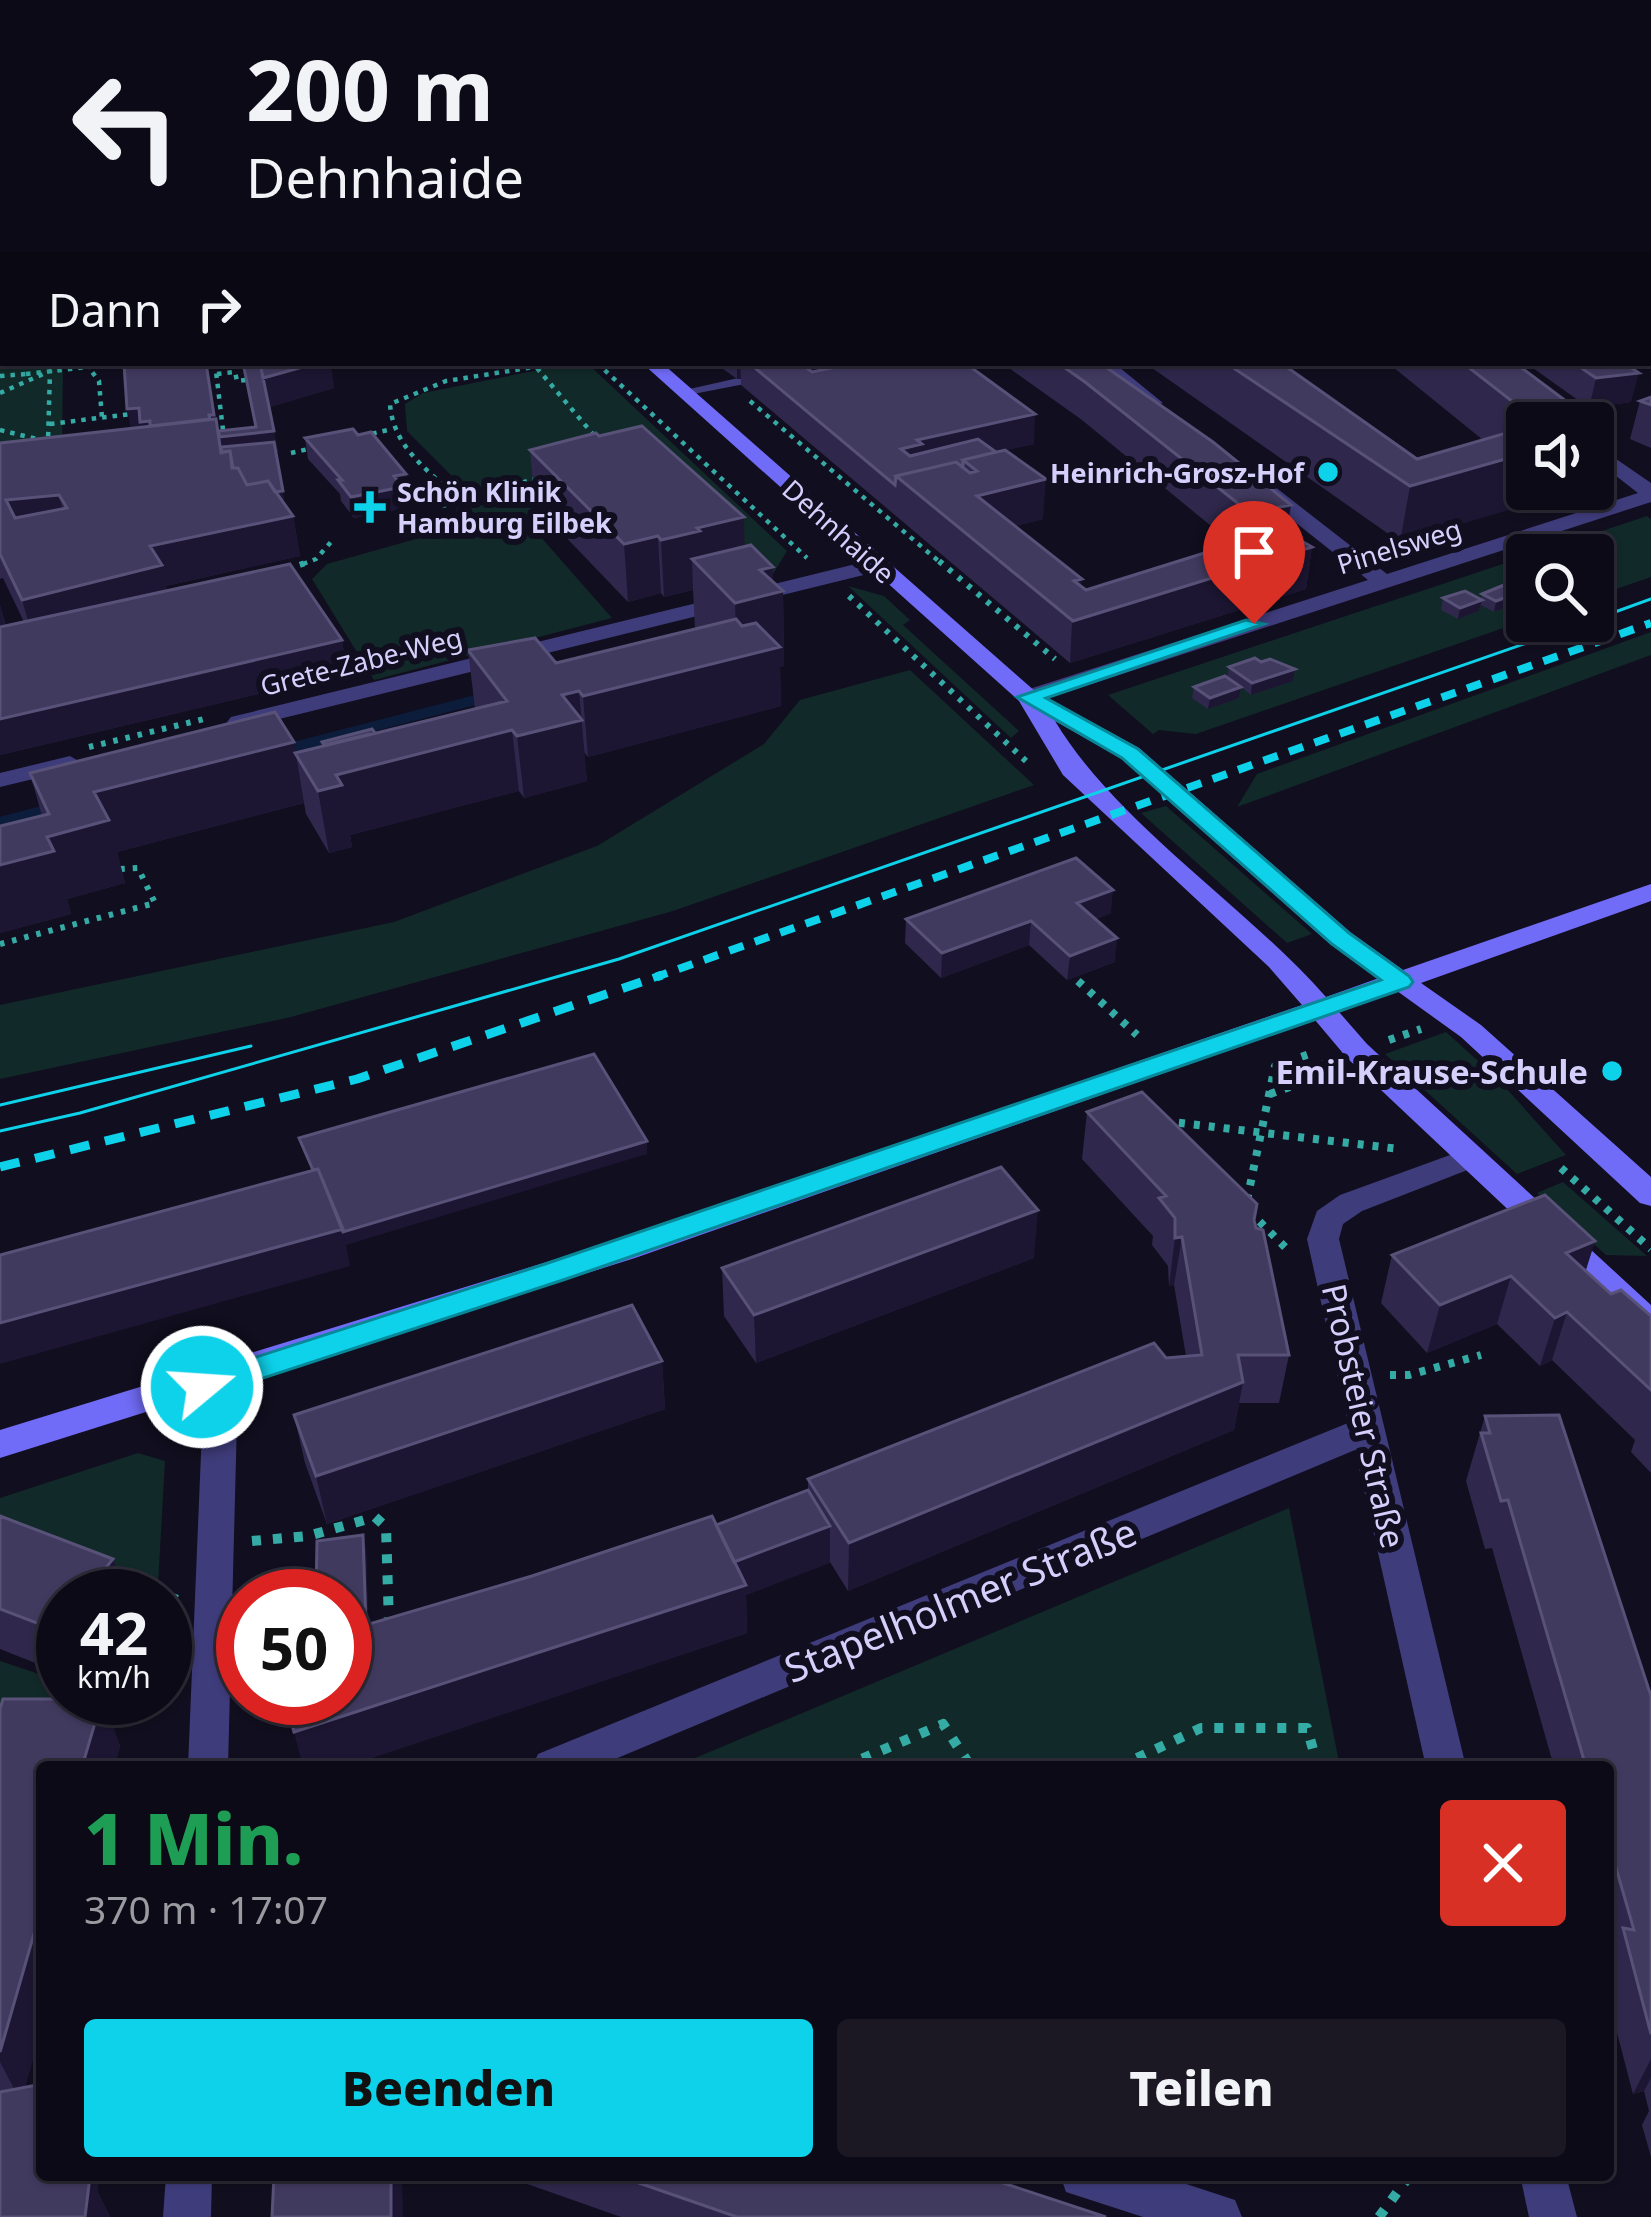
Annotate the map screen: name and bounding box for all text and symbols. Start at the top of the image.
text: 200 m [246,31,494,146]
icon: left [48,48,204,204]
text: Dehnhaide [246,140,524,214]
icon: right [186,276,252,342]
text: Dann [48,279,162,340]
map controls [1506,402,1614,642]
button: sound [1506,402,1614,510]
place label: Heinrich-Grosz-Hof [1050,454,1306,491]
marker: Heinrich-Grosz-Hof [1315,459,1341,485]
street label: Dehnhaide [775,471,903,591]
place label: Schön Klinik Hamburg Eilbek [397,473,612,541]
marker: Schön Klinik Hamburg Eilbek [354,491,386,523]
pin [1203,501,1305,624]
street label: Pinelsweg [1332,510,1466,582]
icon: arrive [1221,519,1287,585]
button: search [1506,534,1614,642]
street label: Grete-Zabe-Weg [256,618,466,704]
place label: Emil-Krause-Schule [1275,1049,1588,1094]
marker: Emil-Krause-Schule [1599,1058,1625,1084]
street label: Probsteier Straße [1312,1279,1416,1553]
position arrow [139,1324,265,1450]
street label: Stapelholmer Straße [776,1504,1144,1694]
speed limit sign: 50 [216,1569,372,1725]
text: 42 [80,1591,148,1673]
text: km/h [77,1656,151,1697]
text: 1 Min. [84,1788,303,1886]
button: close [1440,1800,1566,1926]
text: 370 m · 17:07 [84,1882,328,1935]
button: Beenden [84,2019,813,2157]
button: Teilen [837,2019,1566,2157]

